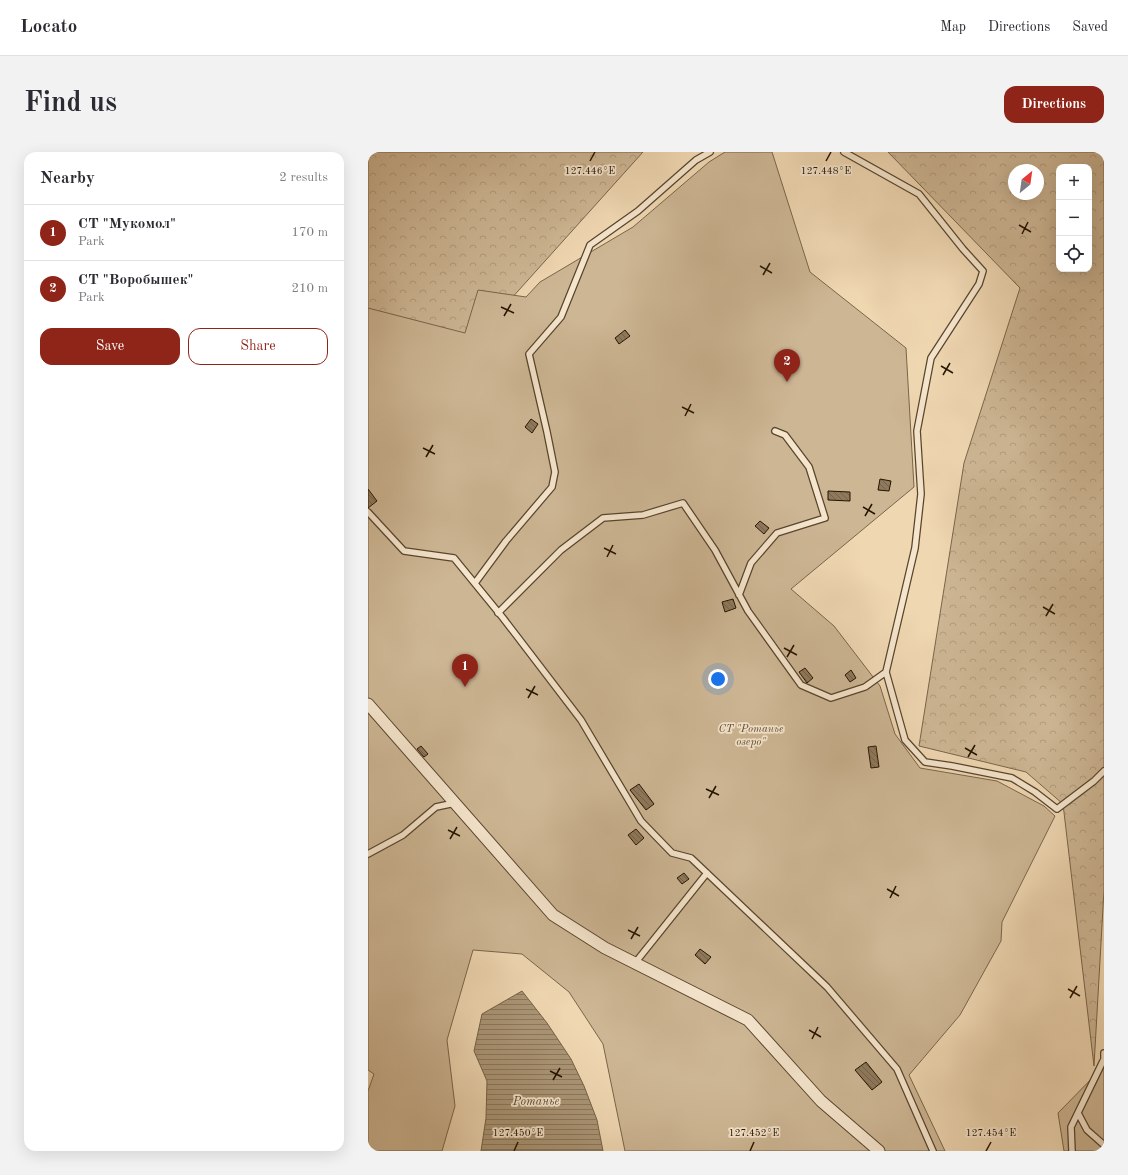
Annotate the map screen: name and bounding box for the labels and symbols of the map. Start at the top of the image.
north arrow [1008,164,1044,200]
text: 127.446°E [565,166,615,176]
text: 127.448°E [801,166,851,176]
pin: 2 [774,349,800,382]
pin: 1 [452,654,478,687]
your location [708,669,728,689]
park label: СТ "Ротанье озеро" [718,724,784,748]
water label: Ротанье [512,1096,559,1108]
text: 127.450°E [493,1128,543,1138]
text: 127.452°E [729,1128,779,1138]
text: 127.454°E [966,1128,1016,1138]

